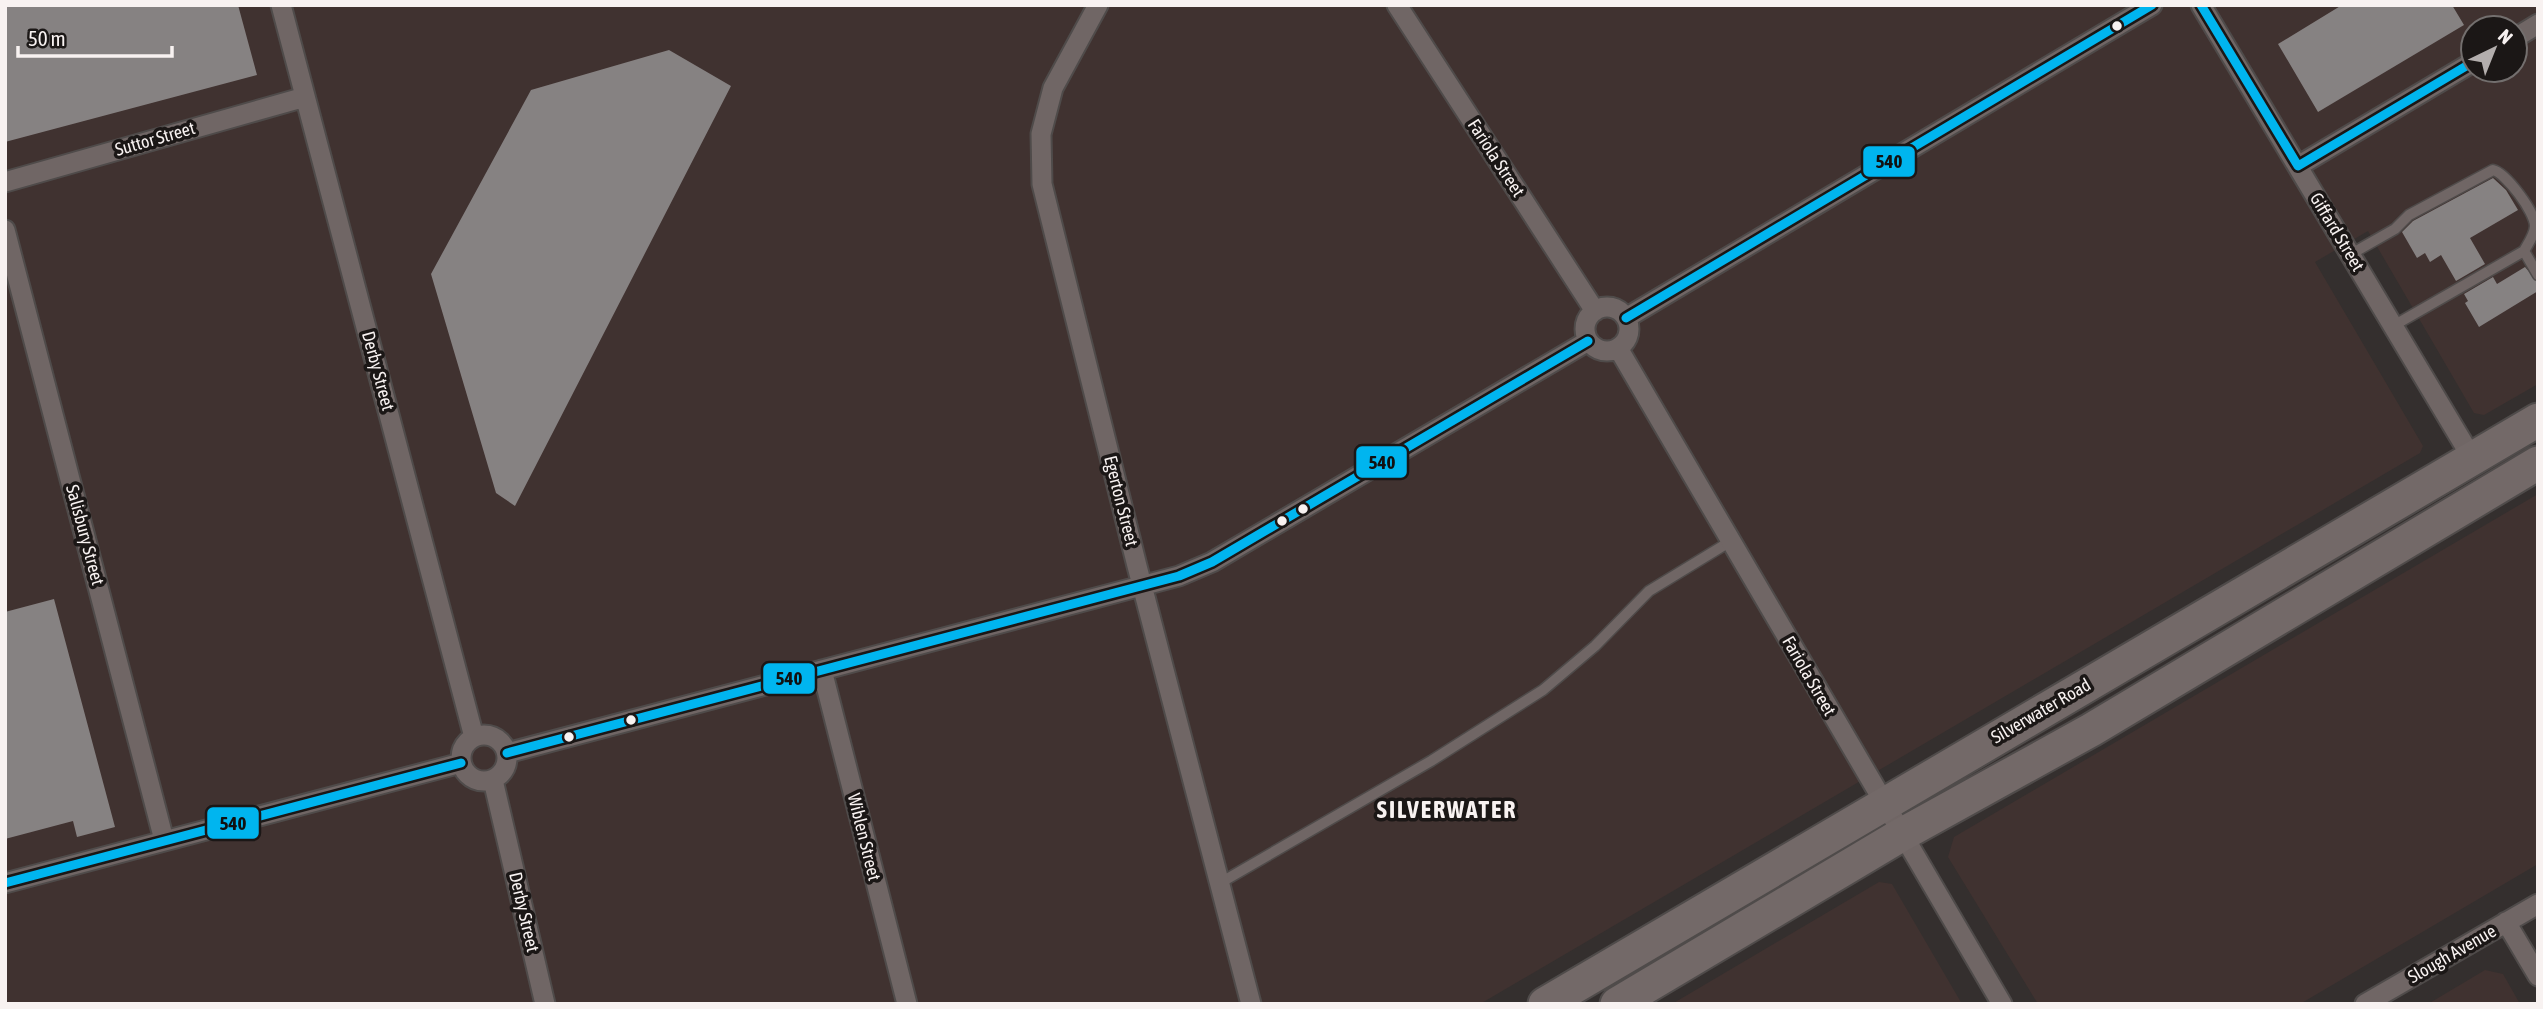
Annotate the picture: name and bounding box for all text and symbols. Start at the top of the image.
scale bar [18,14,172,58]
north arrow [2459,14,2529,84]
unlabelled marker [2110,19,2124,33]
text: N [2494,25,2517,48]
text: 50 m [28,26,66,50]
street label: Fariola Street [1464,115,1529,200]
street label: Suttor Street [112,117,197,160]
line badge: 540 [1862,145,1916,178]
text: 540 [1876,150,1902,172]
street label: Giffard Street [2306,189,2369,275]
street label: Derby Street [358,329,399,413]
line badge: 540 [1355,445,1408,479]
text: 540 [1369,451,1395,473]
street label: Egerton Street [1100,453,1143,548]
street label: Salisbury Street [62,482,109,587]
unlabelled marker [1296,502,1310,516]
unlabelled marker [1275,514,1289,528]
street label: Fariola Street [1778,632,1841,719]
line badge: 540 [762,662,816,695]
text: 540 [776,667,802,689]
street label: Silverwater Road [1987,674,2094,747]
unlabelled marker [624,713,638,727]
unlabelled marker [562,730,576,744]
street label: Wiblen Street [844,791,885,883]
district label: SILVERWATER [1377,796,1517,823]
line badge: 540 [206,806,260,840]
text: 540 [220,812,246,834]
street label: Derby Street [505,870,544,954]
street label: Slough Avenue [2404,920,2499,987]

